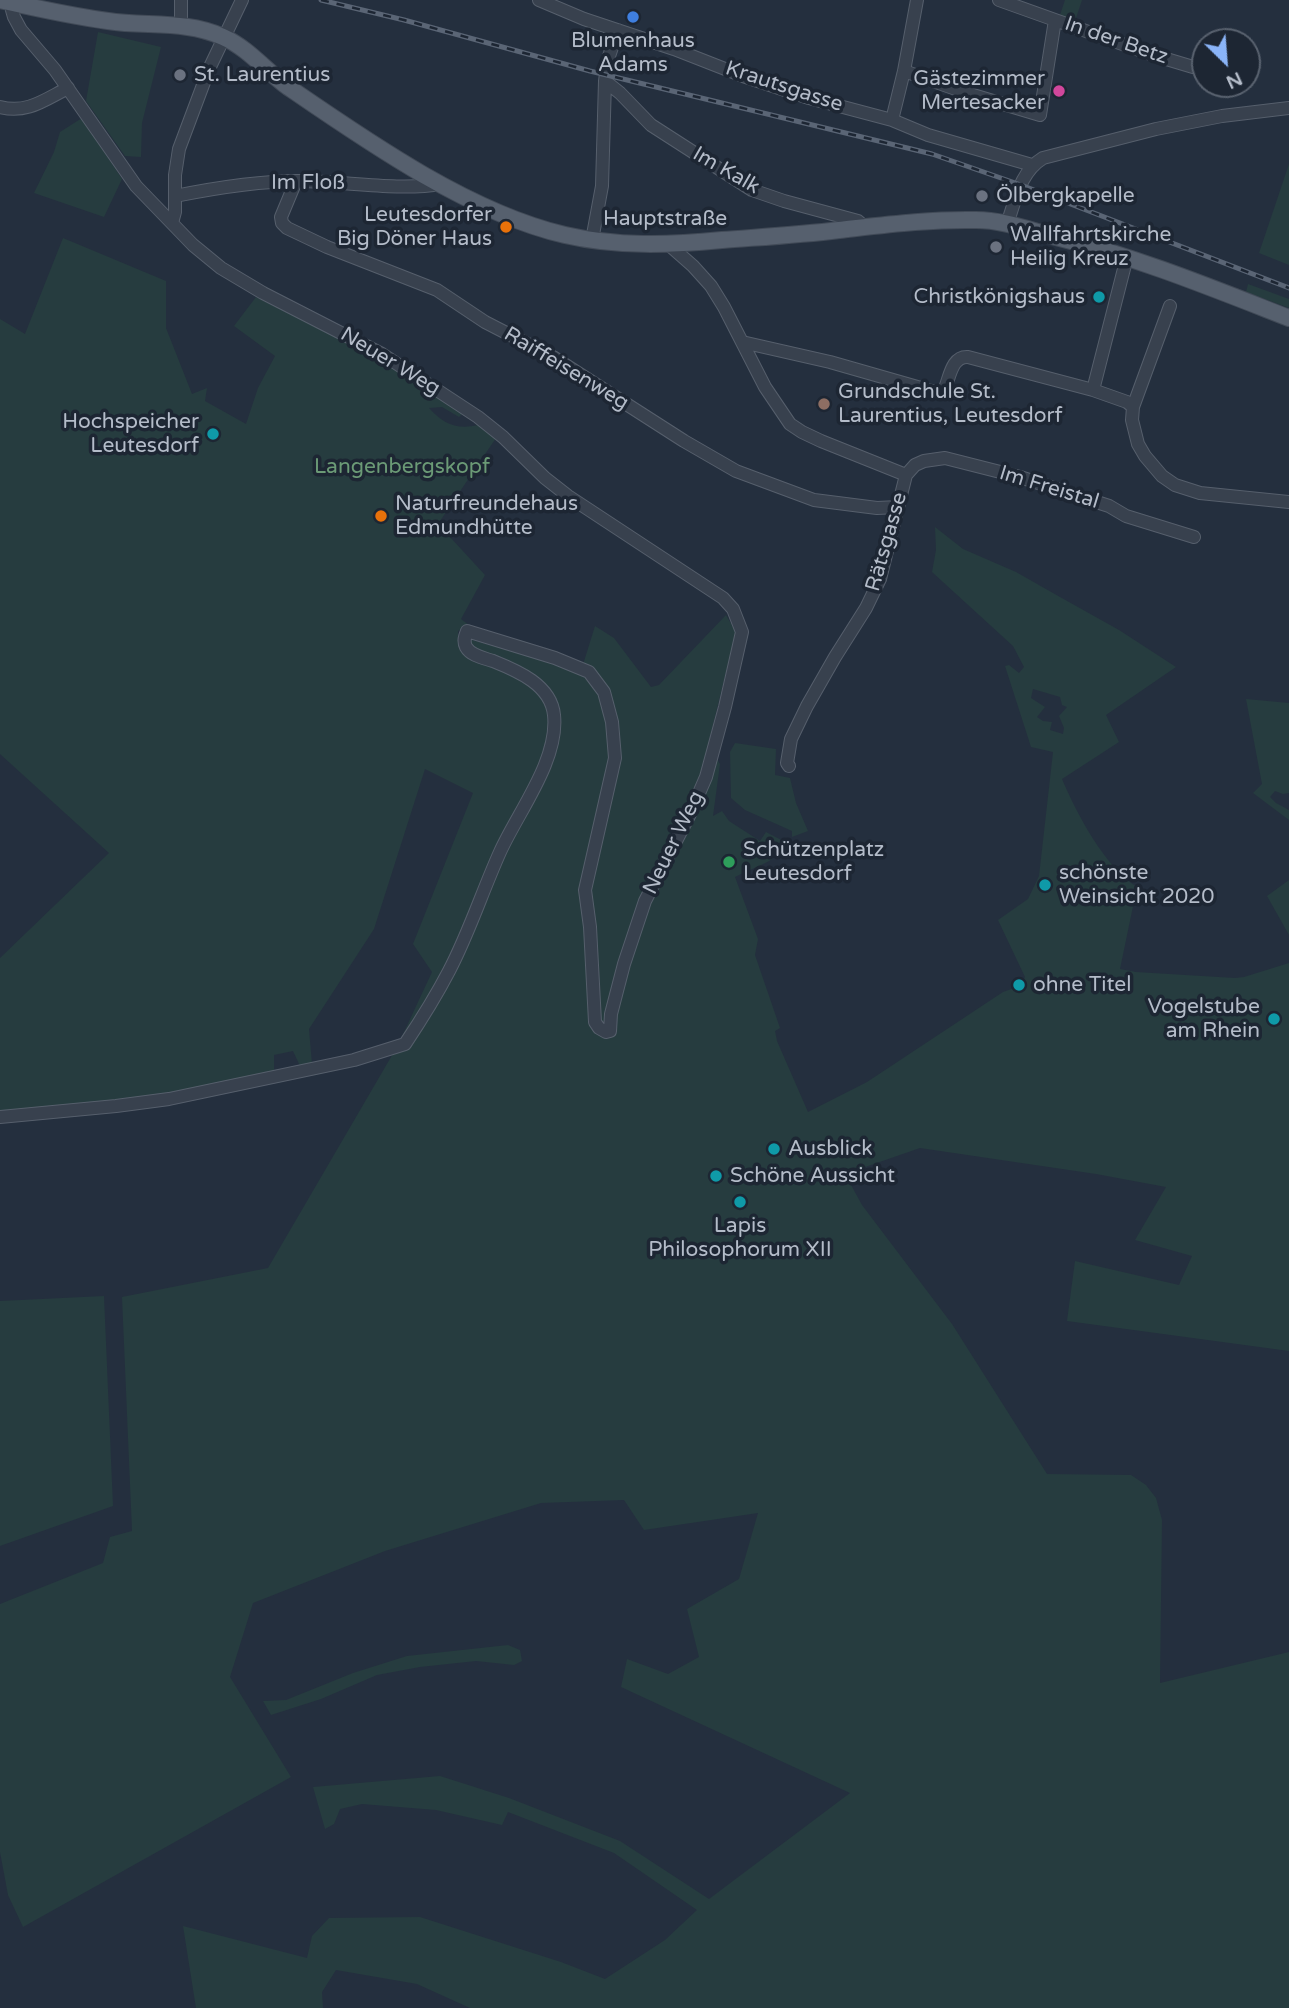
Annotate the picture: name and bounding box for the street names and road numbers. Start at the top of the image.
street label: In der Betz [1061,12,1171,70]
street label: Krautsgasse [722,56,846,118]
street label: Im Kalk [688,142,764,200]
street label: Im Floß [271,170,345,196]
street label: Hauptstraße [603,206,727,232]
street label: Neuer Weg [335,322,445,402]
street label: Raiffeisenweg [499,322,633,416]
street label: Im Freistal [996,461,1102,515]
street label: Rätsgasse [861,490,913,594]
street label: Neuer Weg [638,787,710,899]

